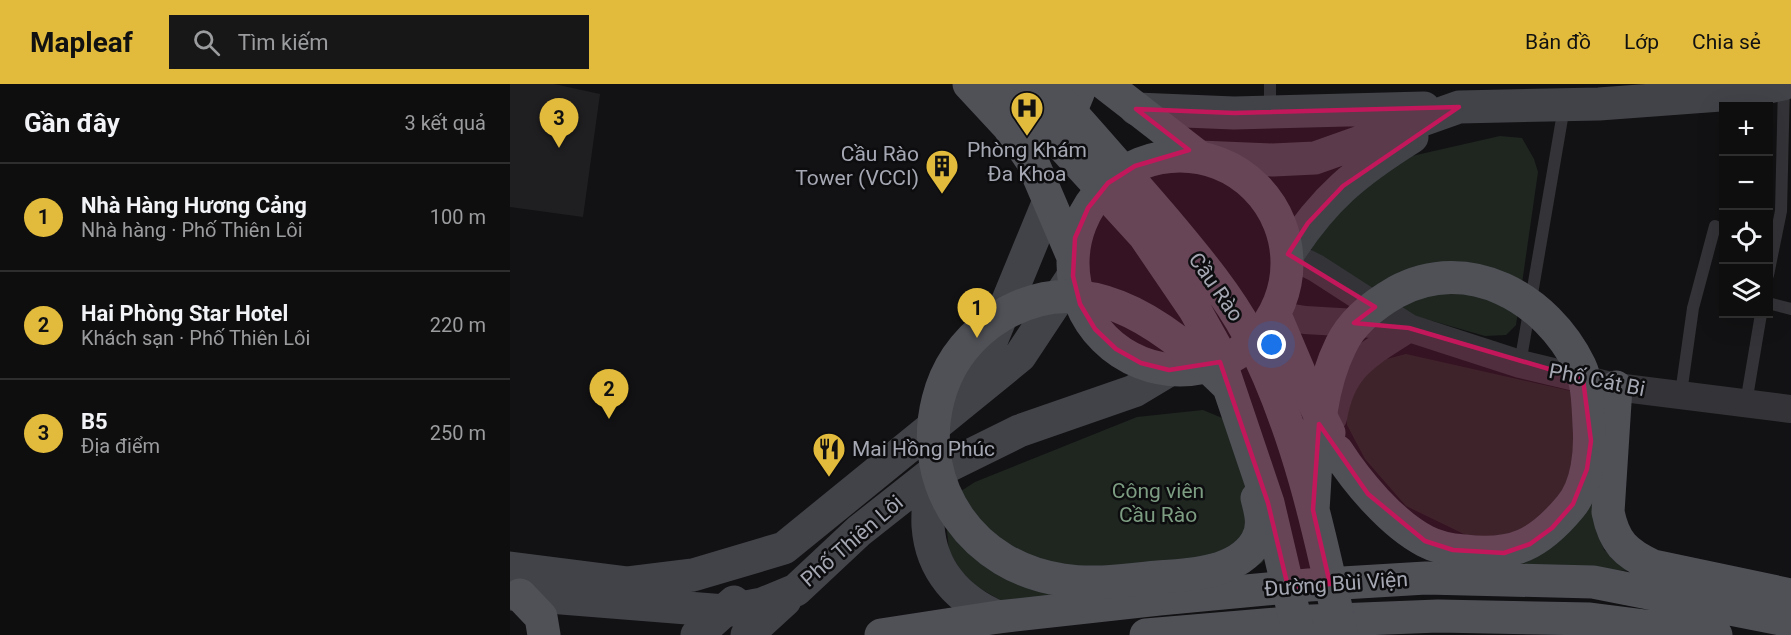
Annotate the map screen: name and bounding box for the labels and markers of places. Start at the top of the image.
hospital icon: Phòng Khám Đa Khoa [1009,90,1045,137]
pin: 3 [539,98,578,148]
place label: Phòng Khám Đa Khoa [967,138,1087,186]
place label: Cầu Rào Tower (VCCI) [795,142,919,190]
building icon: Cầu Rào Tower (VCCI) [924,148,960,195]
pin: 1 [958,288,996,338]
pin: 2 [590,370,628,419]
restaurant icon: Mai Hồng Phúc [811,431,847,478]
place label: Mai Hồng Phúc [852,437,995,461]

